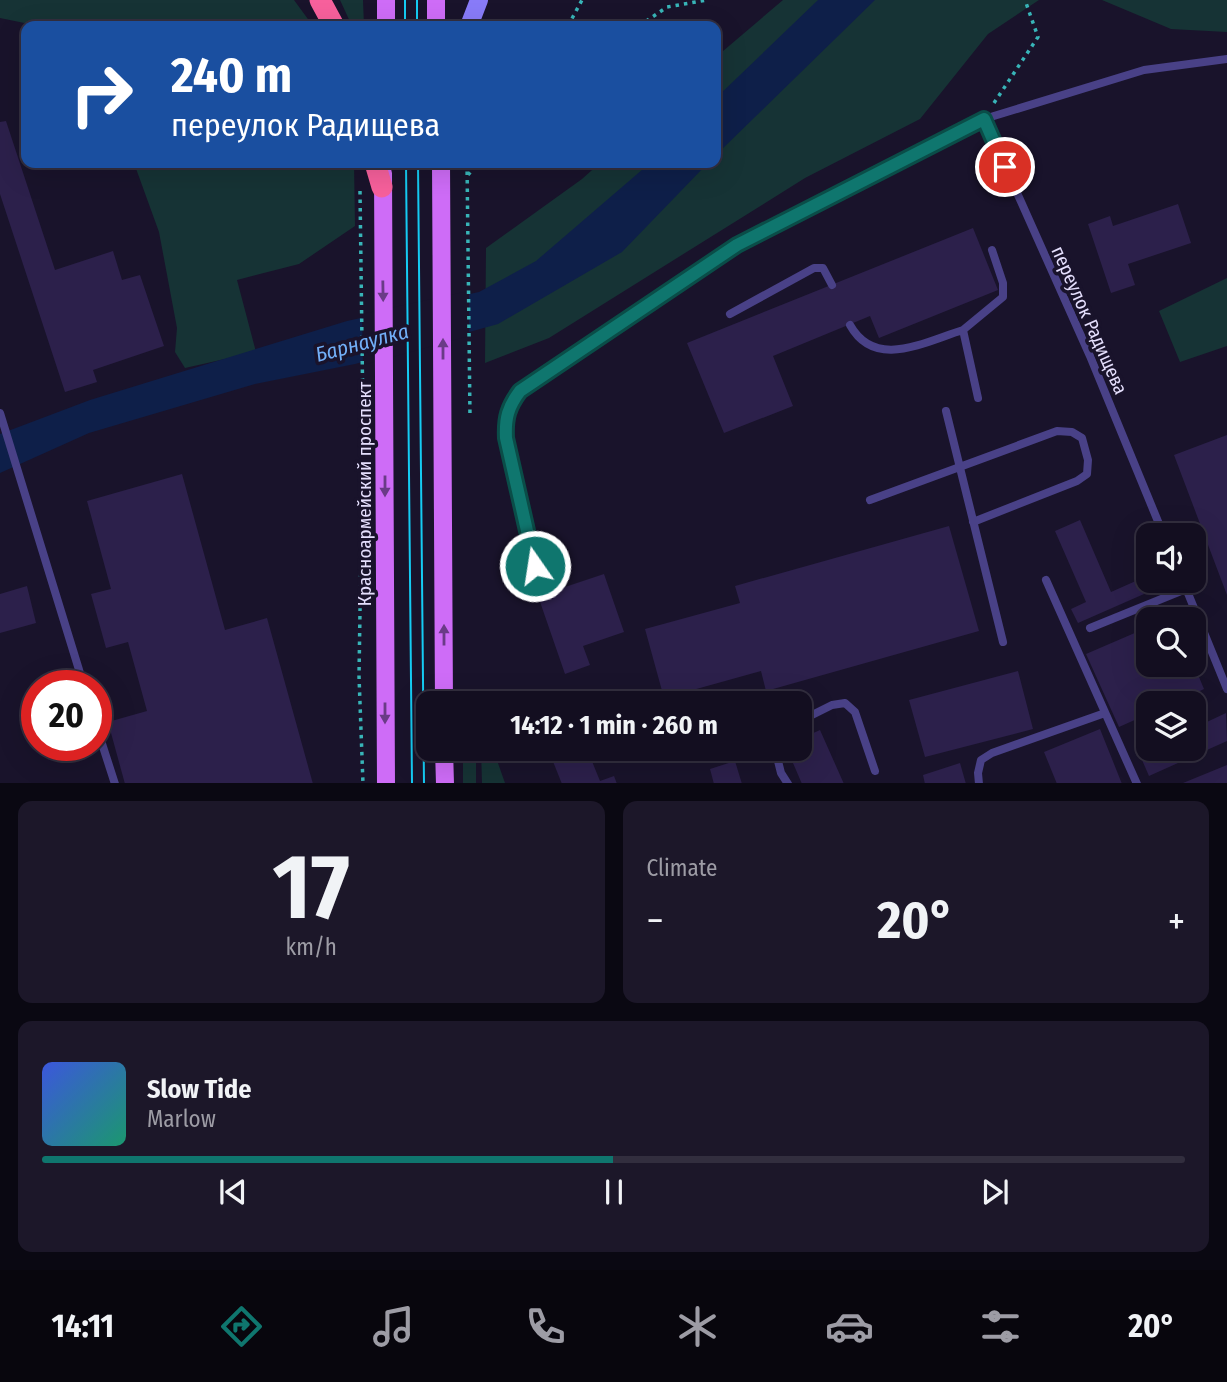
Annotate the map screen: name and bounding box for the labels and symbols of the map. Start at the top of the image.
pin [975,137,1035,197]
street label: переулок Радищева [1047,242,1133,398]
one-way arrow [377,280,389,302]
water label: Барнаулка [312,318,412,368]
one-way arrow [437,337,449,359]
street label: Красноармейский проспект [353,382,376,606]
one-way arrow [379,475,391,497]
position arrow [498,529,572,603]
one-way arrow [438,624,450,646]
speed limit sign: 20 [21,670,112,761]
one-way arrow [379,702,391,724]

